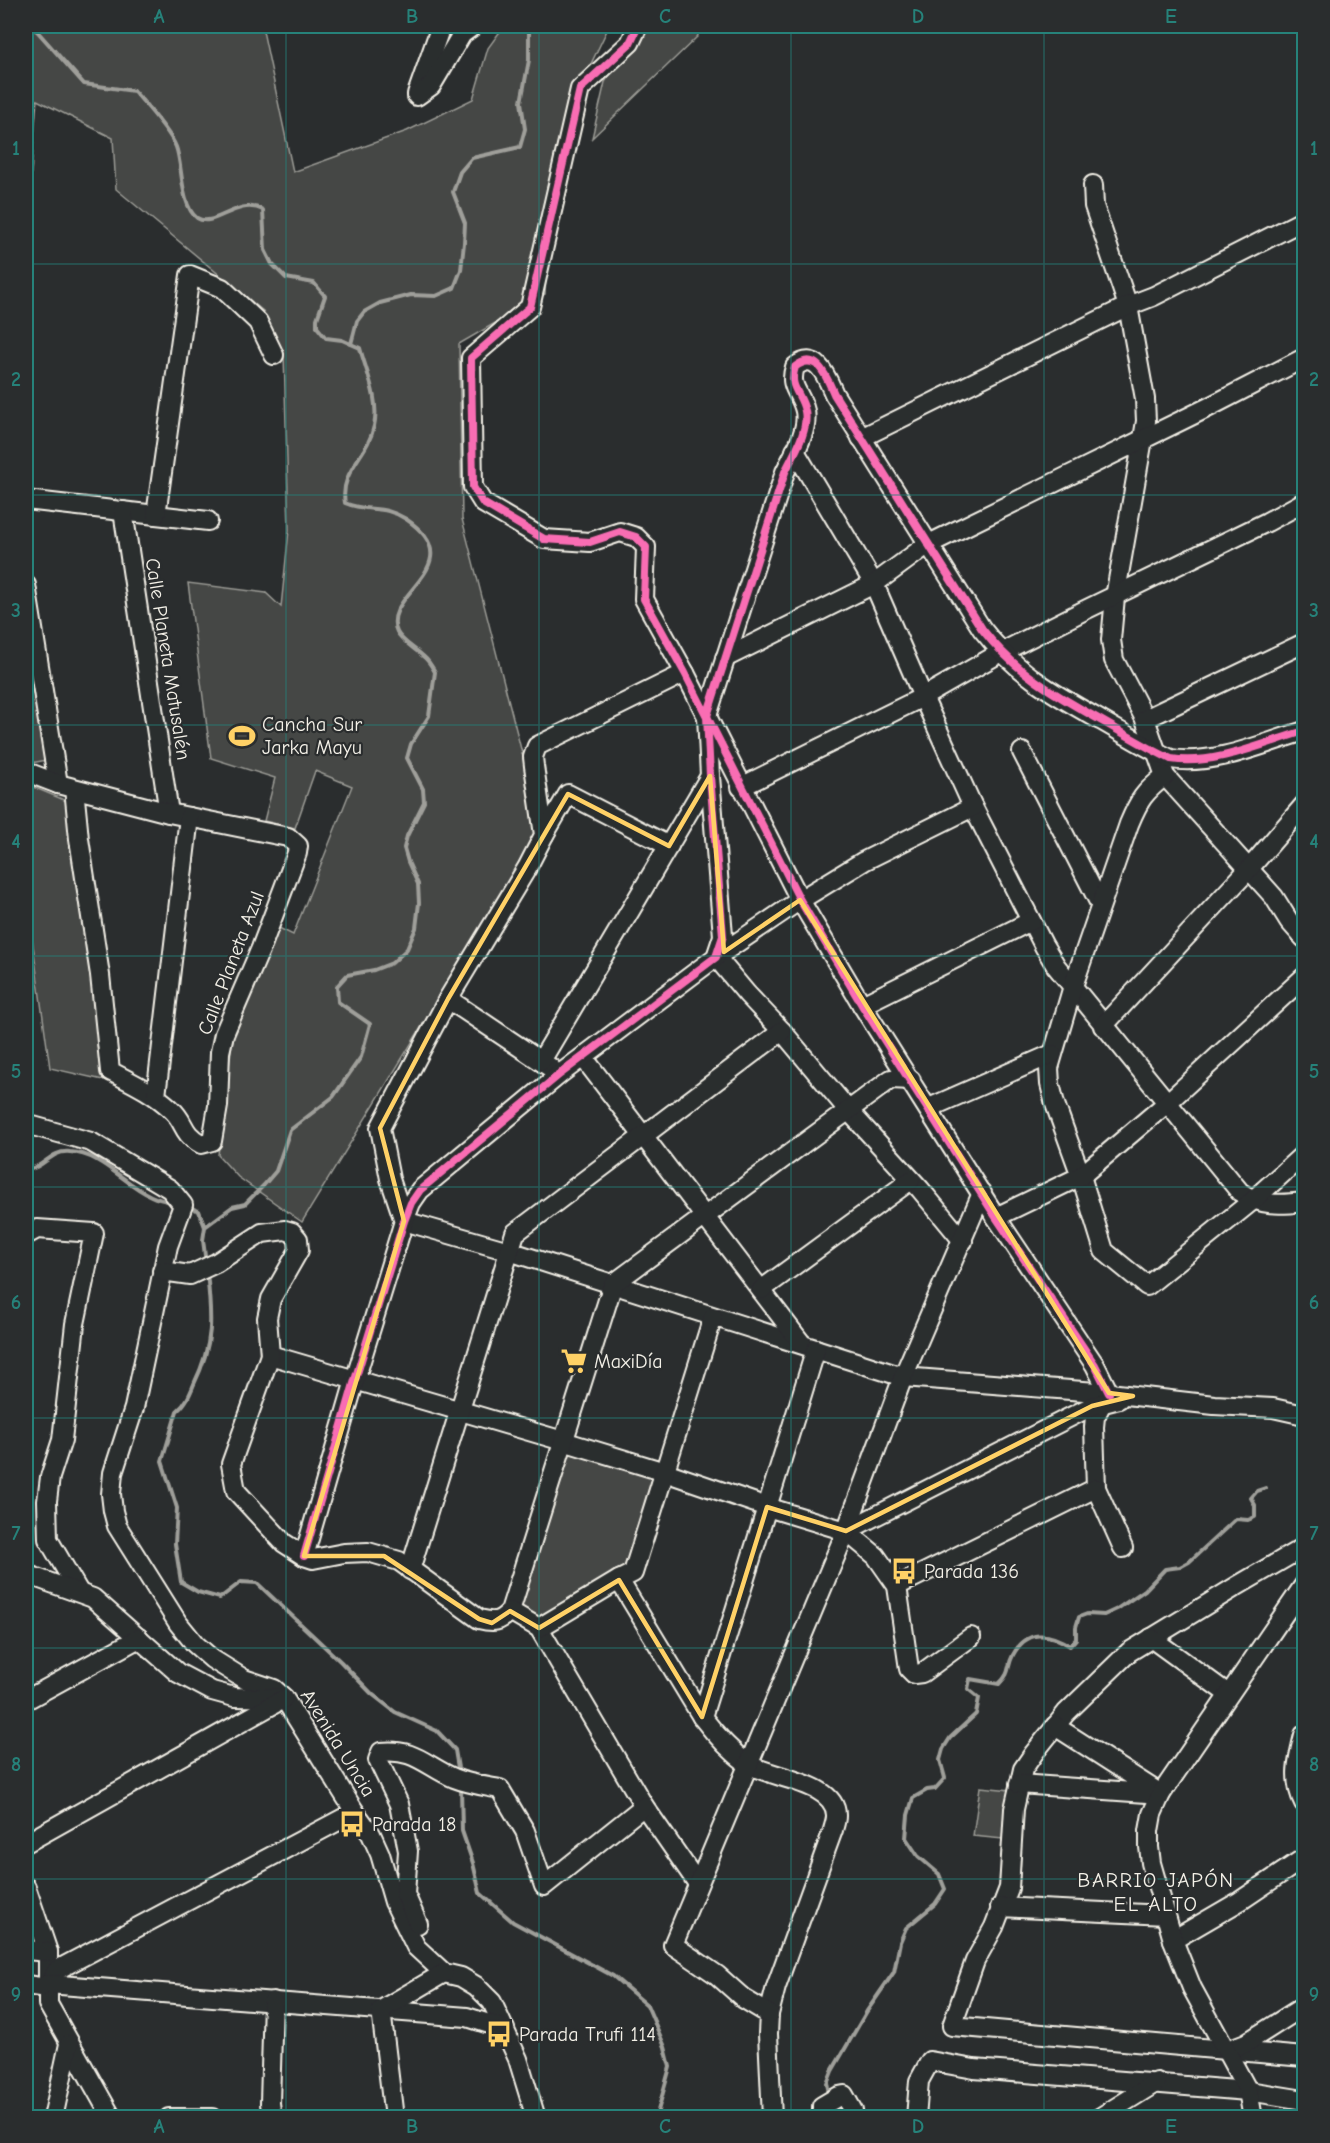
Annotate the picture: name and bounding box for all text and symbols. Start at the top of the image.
text: A [153,5,165,28]
text: B [406,5,418,28]
text: C [659,5,671,28]
text: D [912,5,924,28]
text: E [1165,5,1177,28]
text: 1 [12,137,20,160]
text: 1 [1310,137,1318,160]
text: 2 [11,368,21,391]
text: 2 [1309,368,1319,391]
street label: Calle Planeta Matusalén [141,556,195,762]
text: 3 [11,599,21,622]
text: 3 [1309,599,1319,622]
place label: Cancha Sur Jarka Mayu [262,713,362,759]
sports icon: Cancha Sur Jarka Mayu [227,721,257,751]
text: 4 [11,830,21,853]
text: 4 [1309,830,1319,853]
street label: Calle Planeta Azul [193,888,269,1038]
text: 5 [11,1060,21,1083]
text: 5 [1309,1060,1319,1083]
text: 6 [11,1291,21,1314]
text: 6 [1309,1291,1319,1314]
supermarket icon: MaxiDía [559,1346,589,1376]
place label: MaxiDía [594,1350,663,1373]
text: 7 [12,1522,21,1545]
text: 7 [1310,1522,1319,1545]
bus stop icon: Parada 136 [889,1556,919,1586]
place label: Parada 136 [924,1560,1019,1583]
street label: Avenida Uncia [296,1685,380,1801]
text: 8 [11,1753,21,1776]
text: 8 [1309,1753,1319,1776]
bus stop icon: Parada 18 [337,1809,367,1839]
place label: Parada 18 [372,1813,456,1836]
district label: BARRIO JAPÓN EL ALTO [1077,1868,1235,1916]
text: 9 [11,1983,21,2006]
text: 9 [1309,1983,1319,2006]
bus stop icon: Parada Trufi 114 [484,2019,514,2049]
place label: Parada Trufi 114 [519,2023,656,2046]
text: A [153,2115,165,2138]
text: B [406,2115,418,2138]
text: C [659,2115,671,2138]
text: D [912,2115,924,2138]
text: E [1165,2115,1177,2138]

